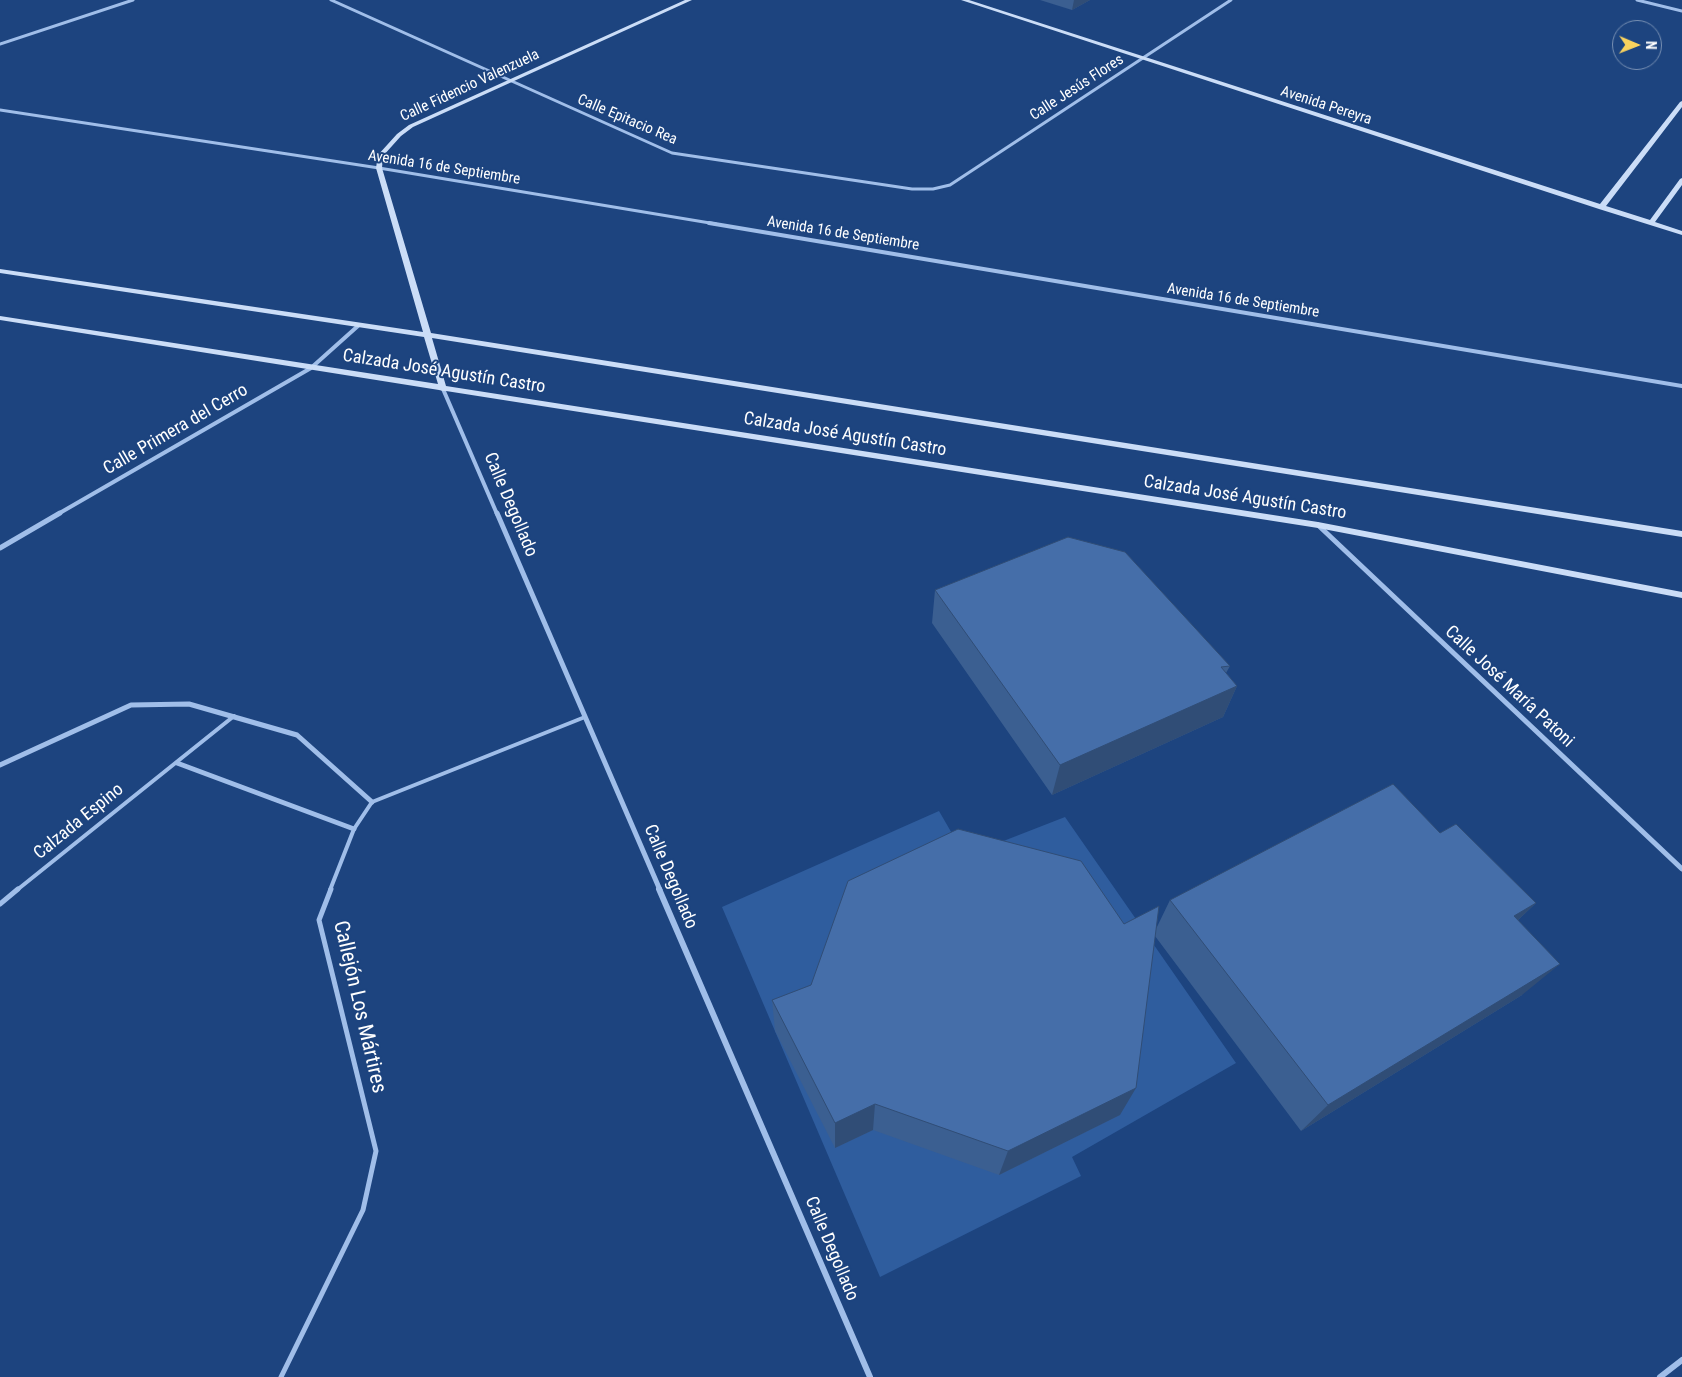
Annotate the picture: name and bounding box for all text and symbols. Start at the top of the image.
north arrow [1612,20,1662,70]
text: N [1643,41,1659,50]
street label: Calle Fidencio Valenzuela [398,46,542,126]
street label: Calle Jesús Flores [1027,51,1127,125]
street label: Avenida Pereyra [1278,83,1374,129]
street label: Calle Epitacio Rea [574,91,680,149]
street label: Avenida 16 de Septiembre [367,147,521,189]
street label: Avenida 16 de Septiembre [766,213,920,255]
street label: Avenida 16 de Septiembre [1166,280,1320,322]
street label: Calzada José Agustín Castro [341,345,547,399]
street label: Calle Primera del Cerro [100,380,252,480]
street label: Calzada José Agustín Castro [742,408,948,462]
street label: Calle Degollado [478,450,542,560]
street label: Calzada José Agustín Castro [1142,471,1348,525]
street label: Calle José María Patoni [1440,622,1578,752]
street label: Calzada Espino [30,779,128,865]
street label: Calle Degollado [638,822,702,932]
street label: Callejón Los Mártires [327,918,391,1096]
street label: Calle Degollado [799,1194,863,1304]

